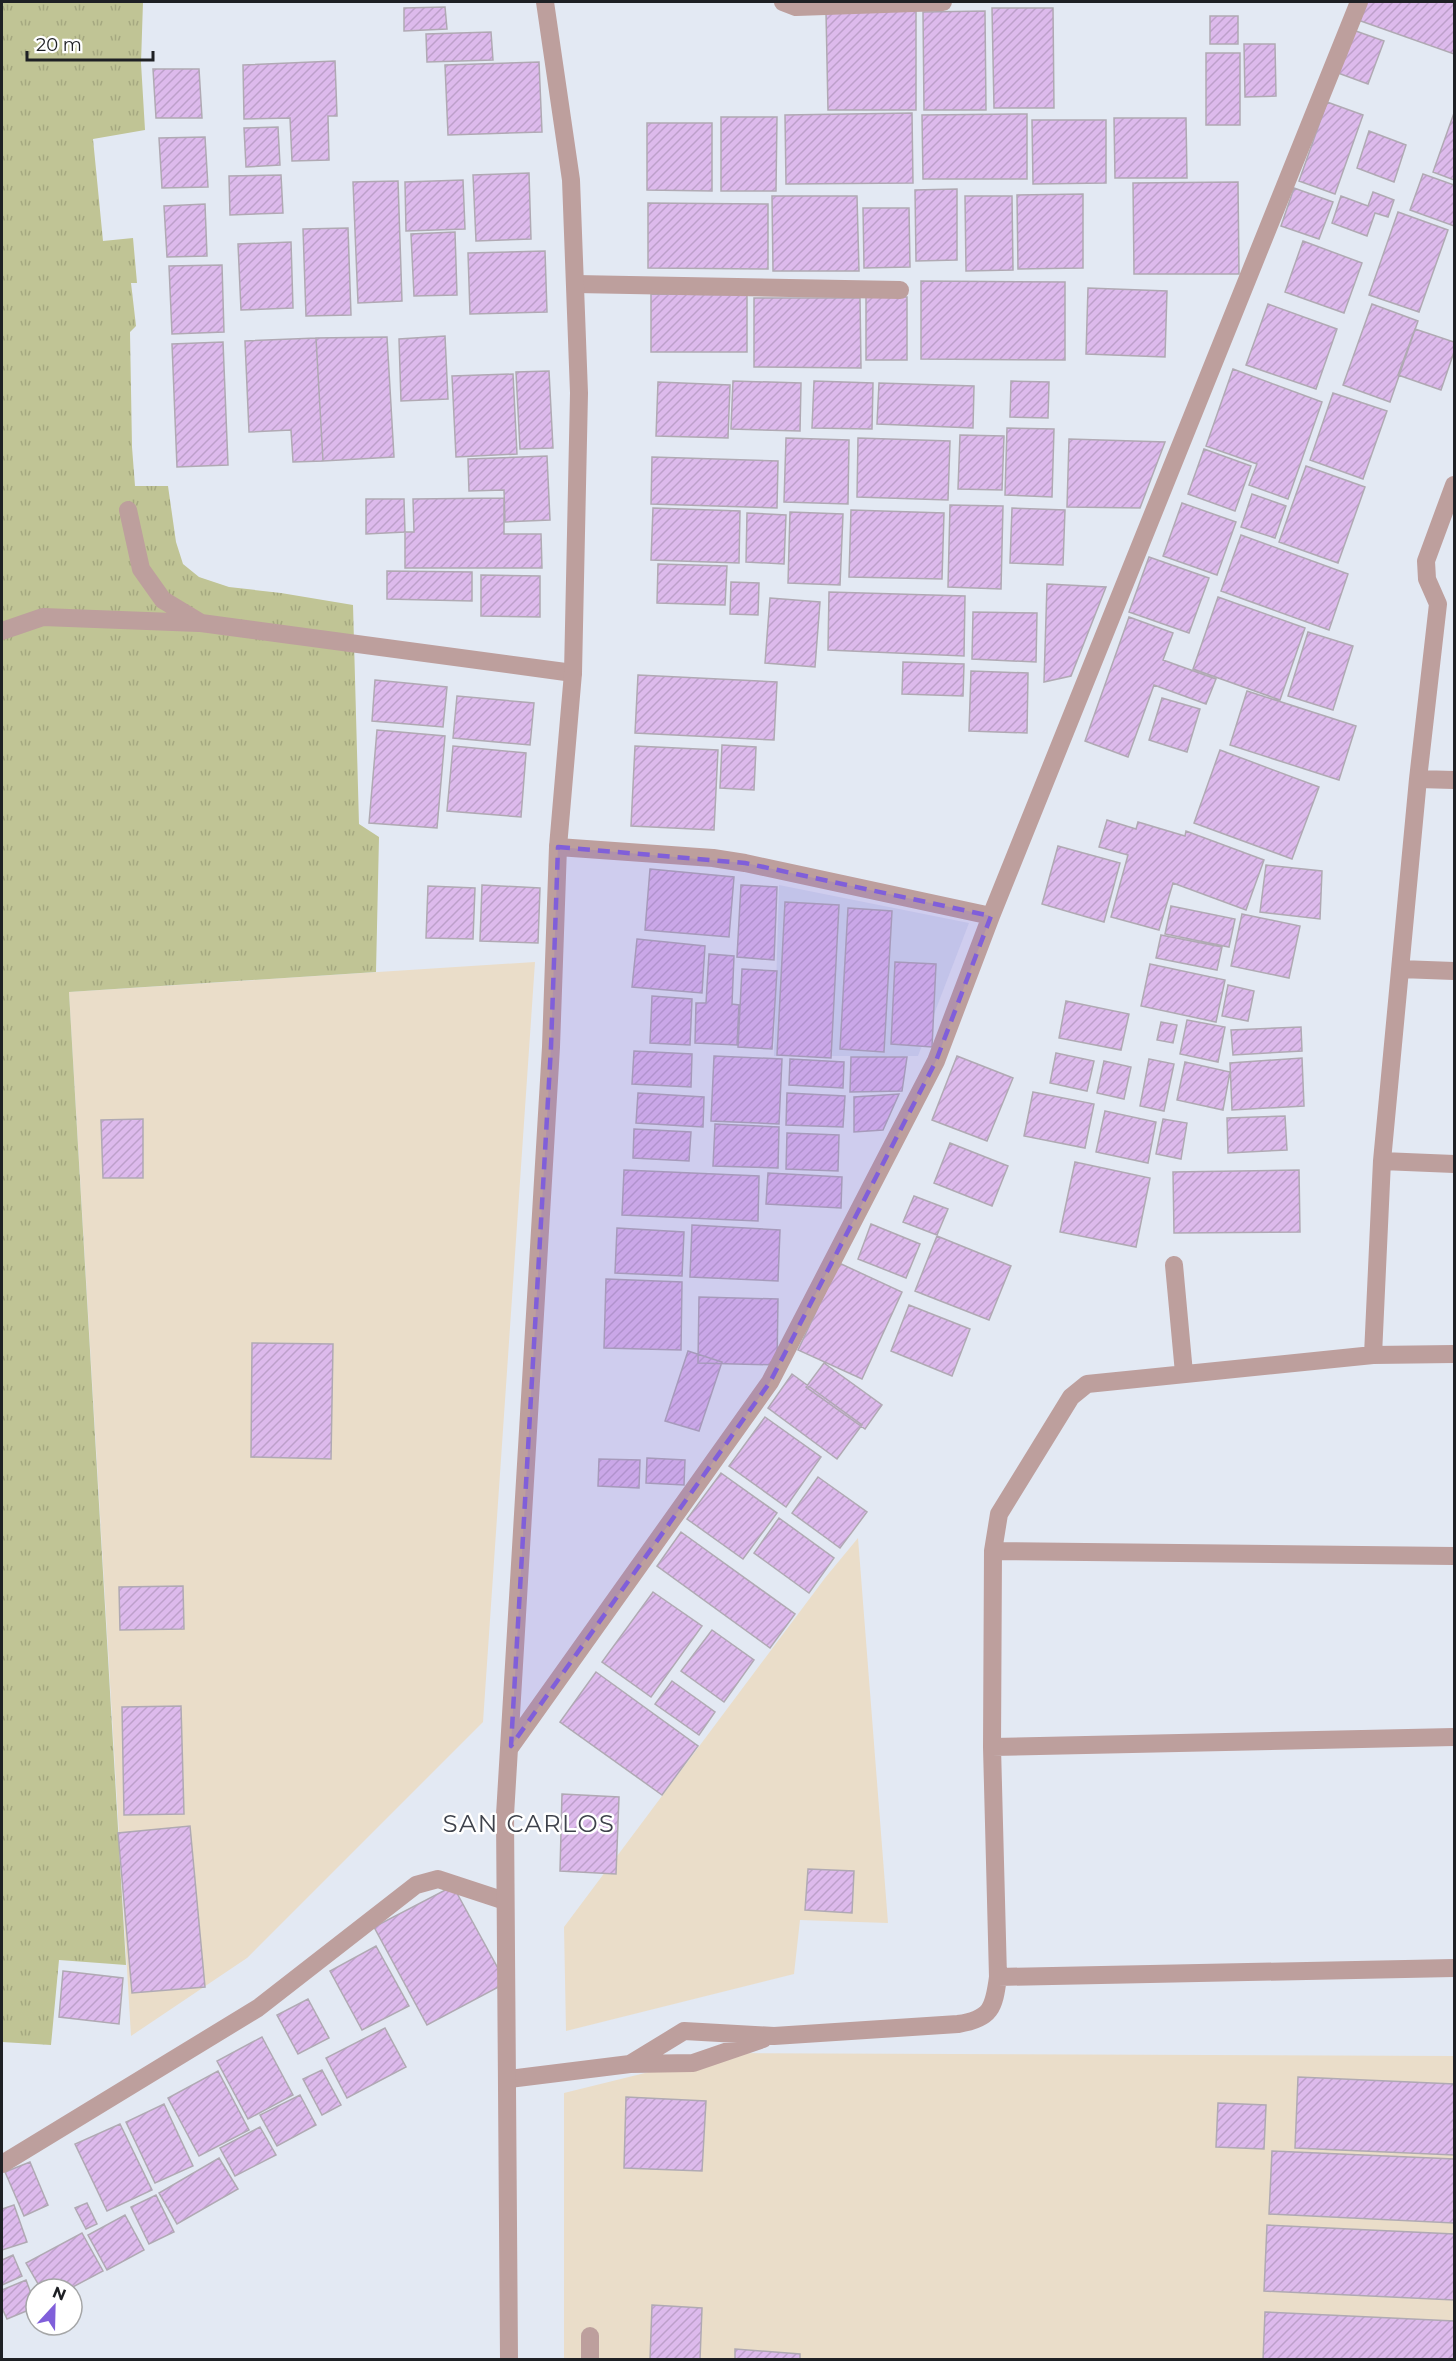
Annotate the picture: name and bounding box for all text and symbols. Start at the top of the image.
scale bar [27,24,153,62]
text: 20 m [36,34,82,56]
district label: SAN CARLOS [443,1809,615,1838]
north arrow [24,2277,84,2337]
text: N [50,2282,69,2305]

